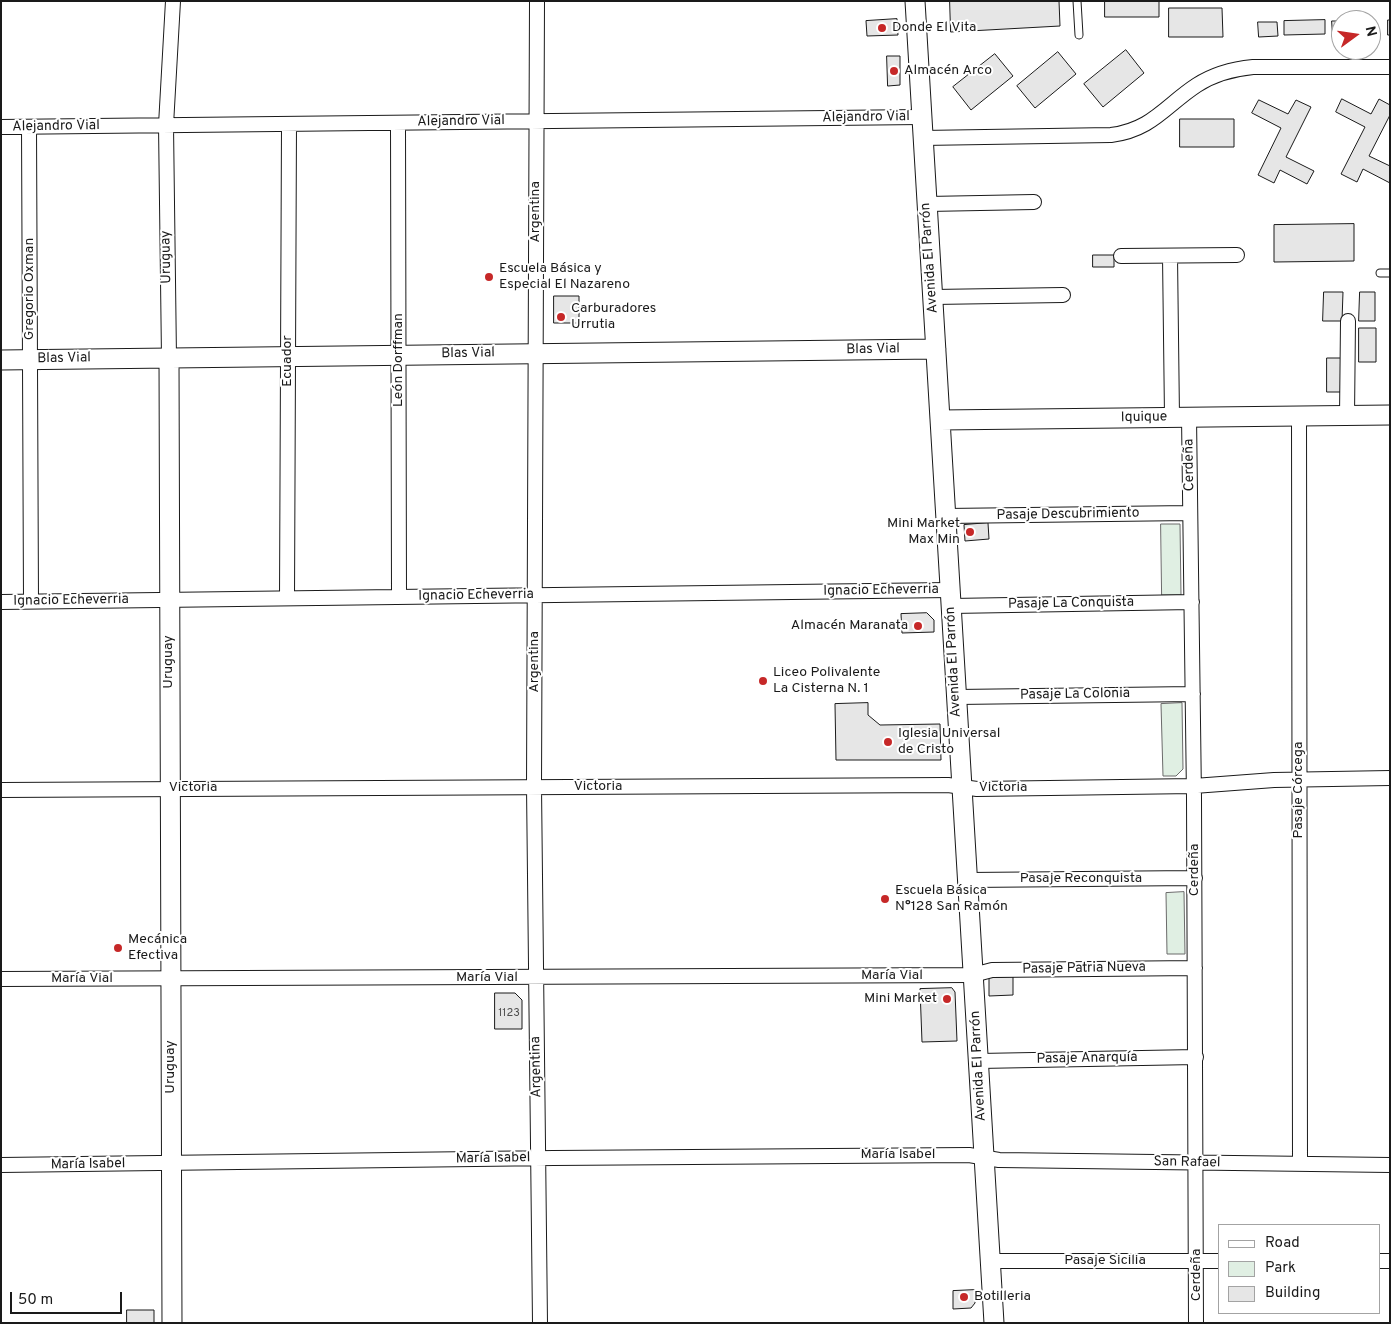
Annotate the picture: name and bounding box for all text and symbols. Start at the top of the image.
north arrow [1331,10,1381,60]
place label: Donde El Vita [892,20,976,36]
marker: Donde El Vita [876,22,888,34]
text: N [1361,25,1380,38]
place label: Almacén Arco [904,63,992,79]
marker: Almacén Arco [888,65,900,77]
street label: Alejandro Vial [822,109,910,127]
street label: Alejandro Vial [417,113,505,131]
street label: Alejandro Vial [12,118,100,136]
street label: Argentina [528,181,544,243]
street label: Avenida El Parrón [918,202,942,314]
street label: Uruguay [158,230,176,284]
street label: Gregorio Oxman [22,238,38,340]
place label: Escuela Básica y Especial El Nazareno [499,261,630,294]
marker: Escuela Básica y Especial El Nazareno [483,271,495,283]
place label: Carburadores Urrutia [571,301,656,334]
marker: Carburadores Urrutia [555,311,567,323]
street label: León Dorffman [391,313,407,407]
street label: Ecuador [280,335,296,387]
street label: Blas Vial [846,341,900,359]
street label: Blas Vial [441,345,495,363]
street label: Blas Vial [37,350,91,368]
street label: Iquique [1121,409,1167,427]
street label: Cerdeña [1181,439,1199,491]
street label: Pasaje Descubrimiento [996,505,1140,525]
place label: Mini Market Max Min [887,516,960,548]
marker: Mini Market Max Min [964,526,976,538]
street label: Ignacio Echeverria [823,582,939,600]
street label: Ignacio Echeverria [418,587,534,605]
street label: Ignacio Echeverria [13,592,129,610]
street label: Pasaje La Conquista [1008,595,1134,613]
street label: Avenida El Parrón [943,606,965,718]
place label: Almacén Maranata [791,618,908,634]
marker: Almacén Maranata [912,620,924,632]
street label: Argentina [527,631,543,693]
street label: Uruguay [161,635,177,689]
place label: Liceo Polivalente La Cisterna N. 1 [773,665,880,698]
marker: Liceo Polivalente La Cisterna N. 1 [757,675,769,687]
street label: Pasaje La Colonia [1020,686,1130,704]
place label: Iglesia Universal de Cristo [898,726,1000,759]
marker: Iglesia Universal de Cristo [882,736,894,748]
street label: Pasaje Córcega [1291,742,1307,838]
street label: Victoria [574,779,622,795]
street label: Victoria [169,780,217,796]
street label: Victoria [979,780,1027,796]
street label: Cerdeña [1187,844,1203,896]
street label: Pasaje Reconquista [1020,871,1142,887]
place label: Escuela Básica N°128 San Ramón [895,883,1008,916]
marker: Escuela Básica N°128 San Ramón [879,893,891,905]
place label: Mecánica Efectiva [128,932,187,964]
marker: Mecánica Efectiva [112,942,124,954]
street label: Pasaje Patria Nueva [1022,960,1146,978]
street label: María Vial [861,968,923,984]
street label: María Vial [456,970,518,986]
street label: María Vial [51,971,113,987]
place label: Mini Market [864,991,937,1007]
marker: Mini Market [941,993,953,1005]
house number: 1123 [498,1007,520,1021]
street label: Avenida El Parrón [968,1010,990,1122]
street label: Argentina [528,1036,546,1098]
street label: Uruguay [163,1040,179,1094]
street label: Pasaje Anarquía [1036,1050,1138,1068]
street label: María Isabel [861,1147,935,1163]
street label: María Isabel [455,1150,531,1168]
street label: San Rafael [1153,1154,1221,1172]
street label: María Isabel [50,1156,126,1174]
legend [1218,1224,1381,1314]
text: Road [1265,1234,1300,1253]
street label: Cerdeña [1189,1249,1205,1301]
street label: Pasaje Sicilia [1064,1253,1146,1269]
text: Park [1265,1259,1296,1278]
scale bar [12,1282,125,1314]
text: Building [1265,1284,1320,1303]
place label: Botilleria [974,1289,1031,1305]
text: 50 m [18,1291,53,1310]
marker: Botilleria [958,1291,970,1303]

